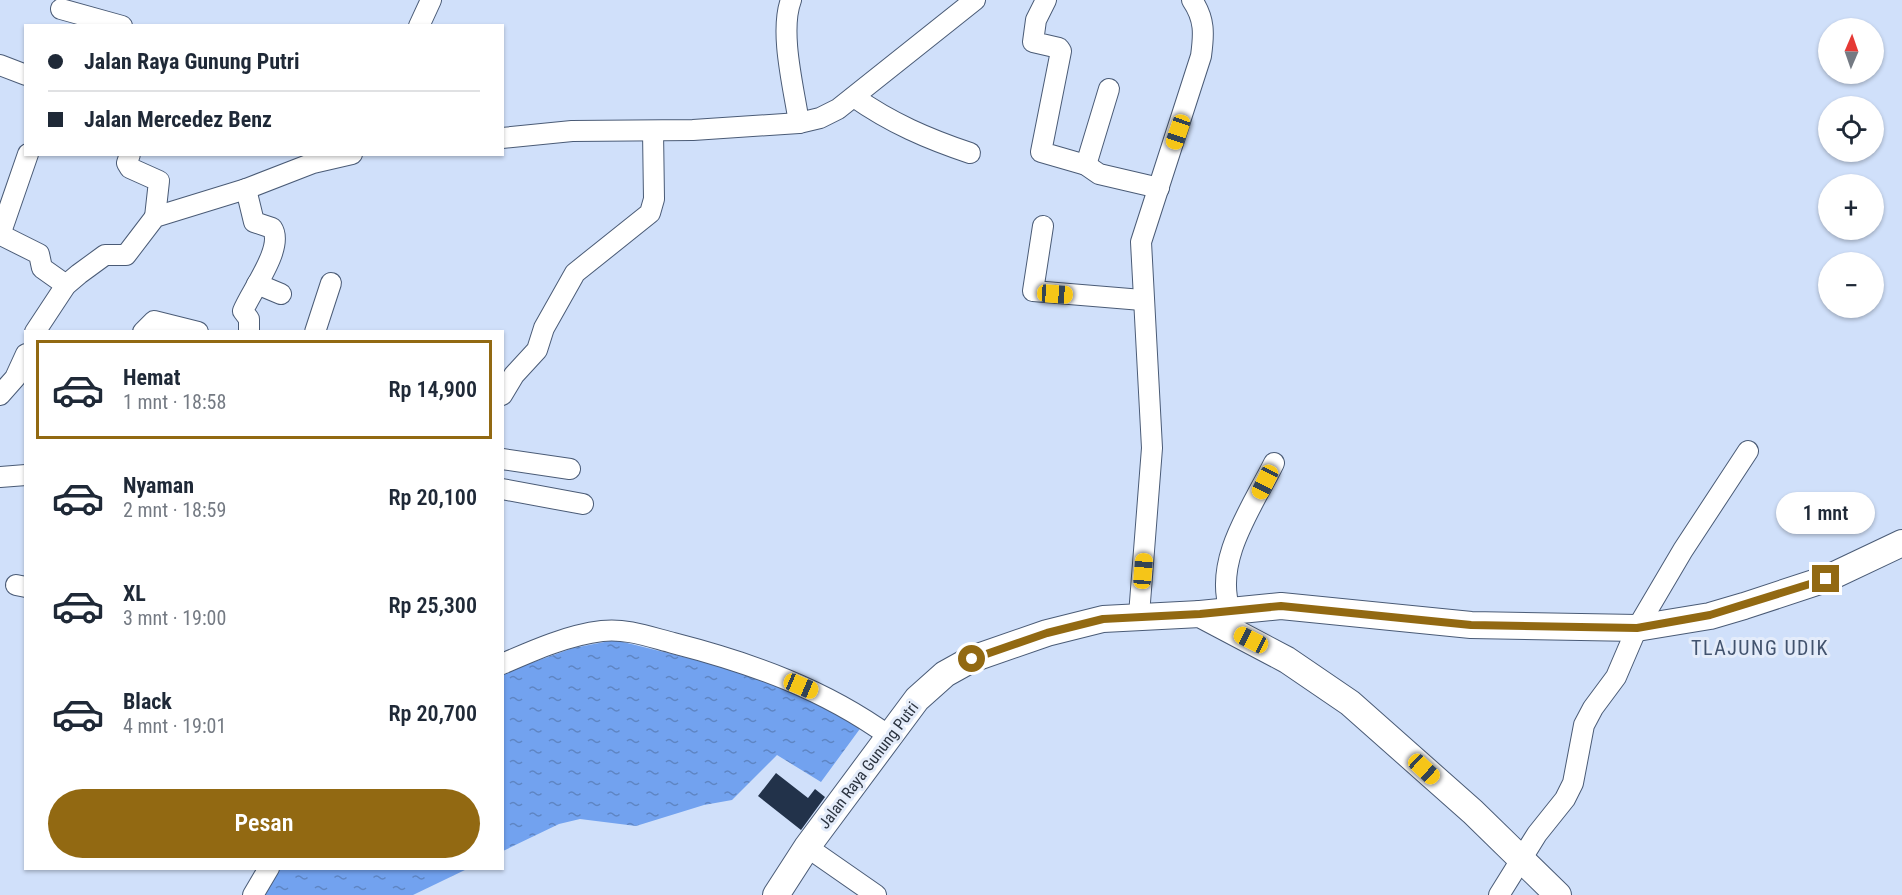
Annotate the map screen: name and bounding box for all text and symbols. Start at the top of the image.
north arrow [1818,18,1884,84]
map controls [1818,18,1884,318]
text: Jalan Raya Gunung Putri [84,49,300,74]
button: locate [1818,96,1884,162]
text: Jalan Mercedez Benz [84,107,272,132]
car [1164,112,1192,152]
button: + [1818,174,1884,240]
button: − [1818,252,1884,318]
car [1036,284,1074,304]
icon: car [51,363,105,417]
text: Hemat [123,365,180,390]
text: Rp 14,900 [389,377,477,402]
text: 1 mnt · 18:58 [123,390,226,414]
car [1249,462,1281,502]
icon: car [51,471,105,525]
text: Nyaman [123,473,194,498]
text: Rp 20,100 [389,485,477,510]
callout: 1 mnt [1776,492,1876,534]
text: 2 mnt · 18:59 [123,498,226,522]
text: 1 mnt [1803,501,1848,525]
car [1132,552,1154,590]
route end [1812,565,1839,592]
icon: car [51,579,105,633]
text: XL [123,581,146,606]
text: Rp 25,300 [389,593,477,618]
text: 3 mnt · 19:00 [123,606,226,630]
car [1231,624,1271,656]
district label: TLAJUNG UDIK [1691,636,1829,660]
route start [958,645,985,672]
car [781,671,821,701]
icon: car [51,687,105,741]
text: Black [123,689,172,714]
street label: Jalan Raya Gunung Putri [814,698,922,832]
text: Rp 20,700 [389,701,477,726]
text: 4 mnt · 19:01 [123,714,226,738]
car [1405,750,1443,788]
button: Pesan [48,789,480,858]

